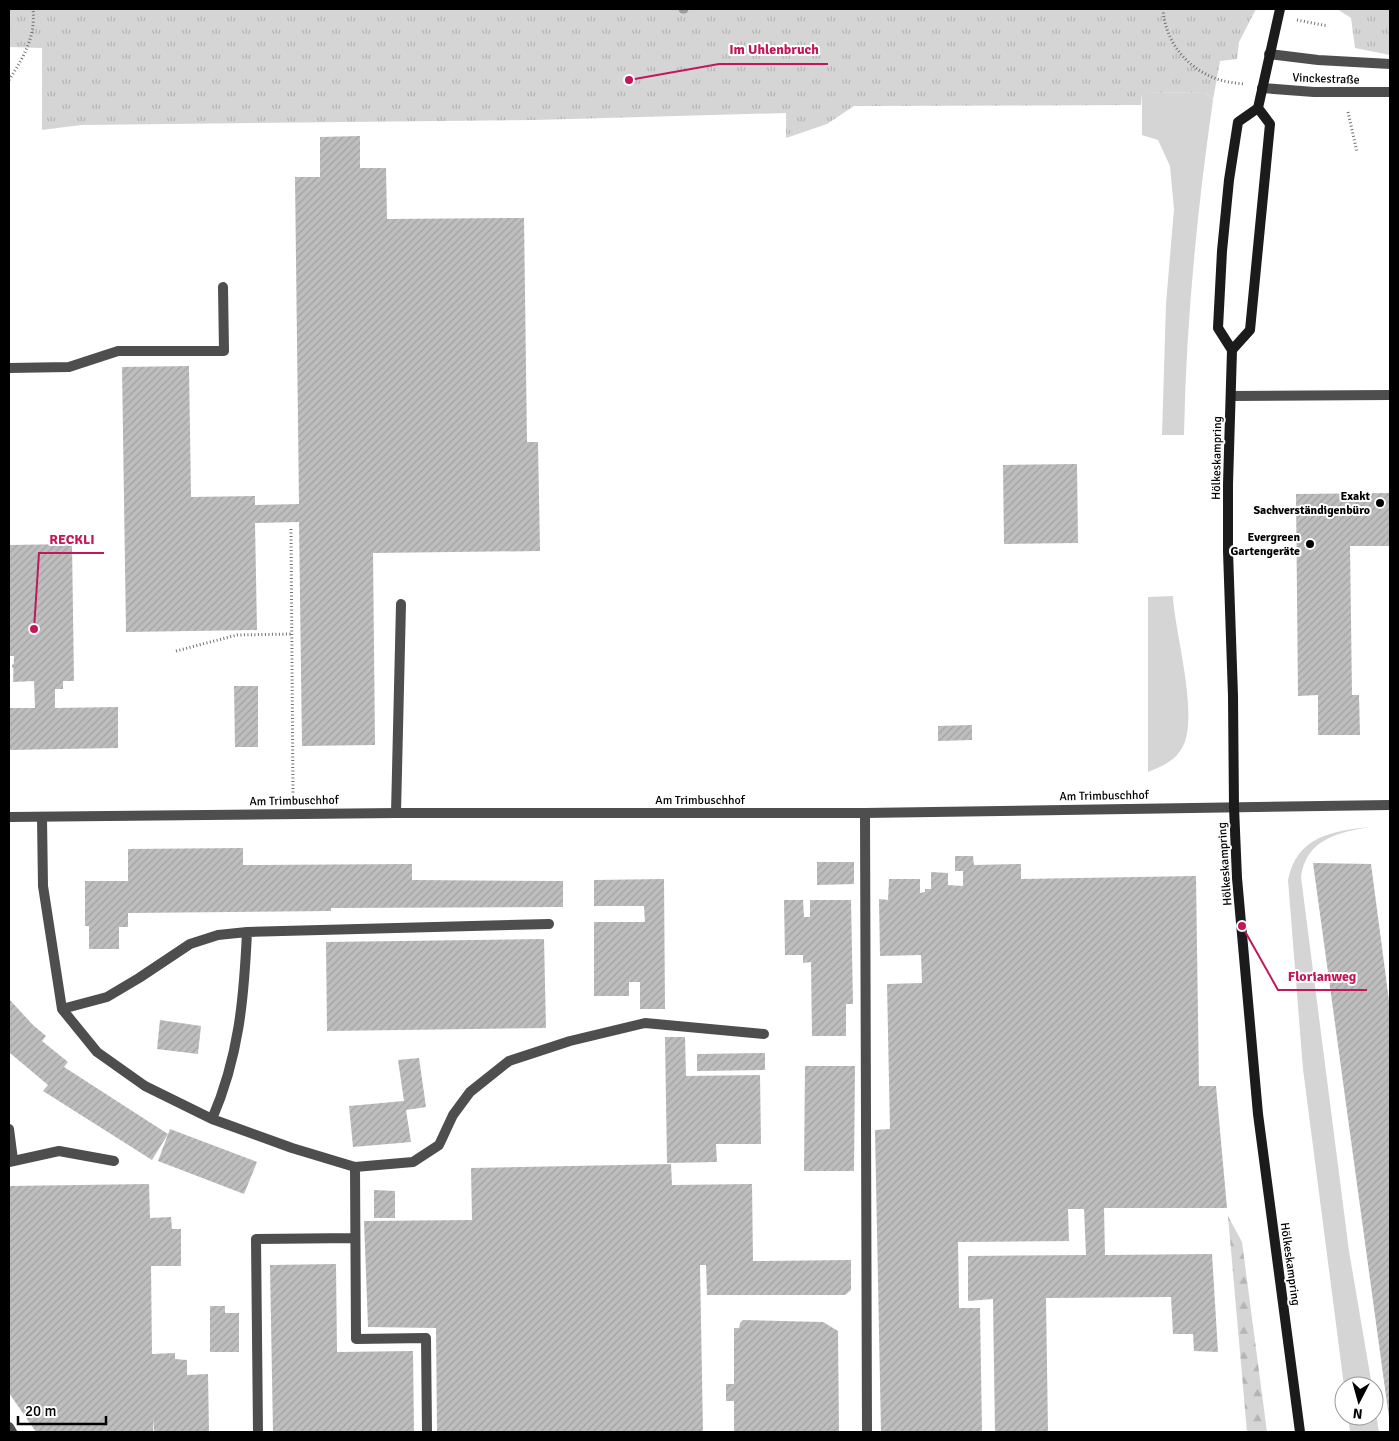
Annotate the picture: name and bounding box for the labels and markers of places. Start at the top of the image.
callout: Im Uhlenbruch [719,35,828,64]
place label: Exakt Sachverständigenbüro [1253,489,1371,518]
marker: Exakt Sachverständigenbüro [1374,497,1386,509]
callout: RECKLI [39,524,104,553]
place label: Evergreen Gartengeräte [1230,530,1300,559]
marker: Evergreen Gartengeräte [1304,538,1316,550]
callout: Florianweg [1278,961,1367,990]

